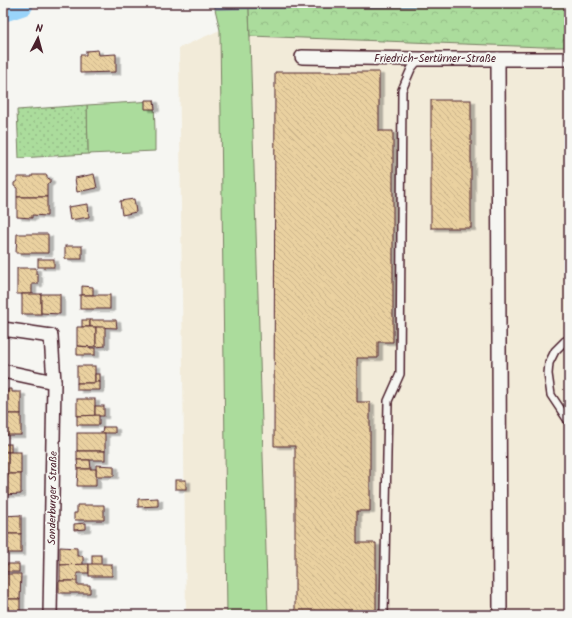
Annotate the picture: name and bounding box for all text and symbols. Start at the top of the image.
north arrow [18,18,58,58]
text: N [35,20,43,38]
street label: Friedrich-Sertürner-Straße [374,50,496,68]
street label: Sonderburger Straße [43,451,63,545]

